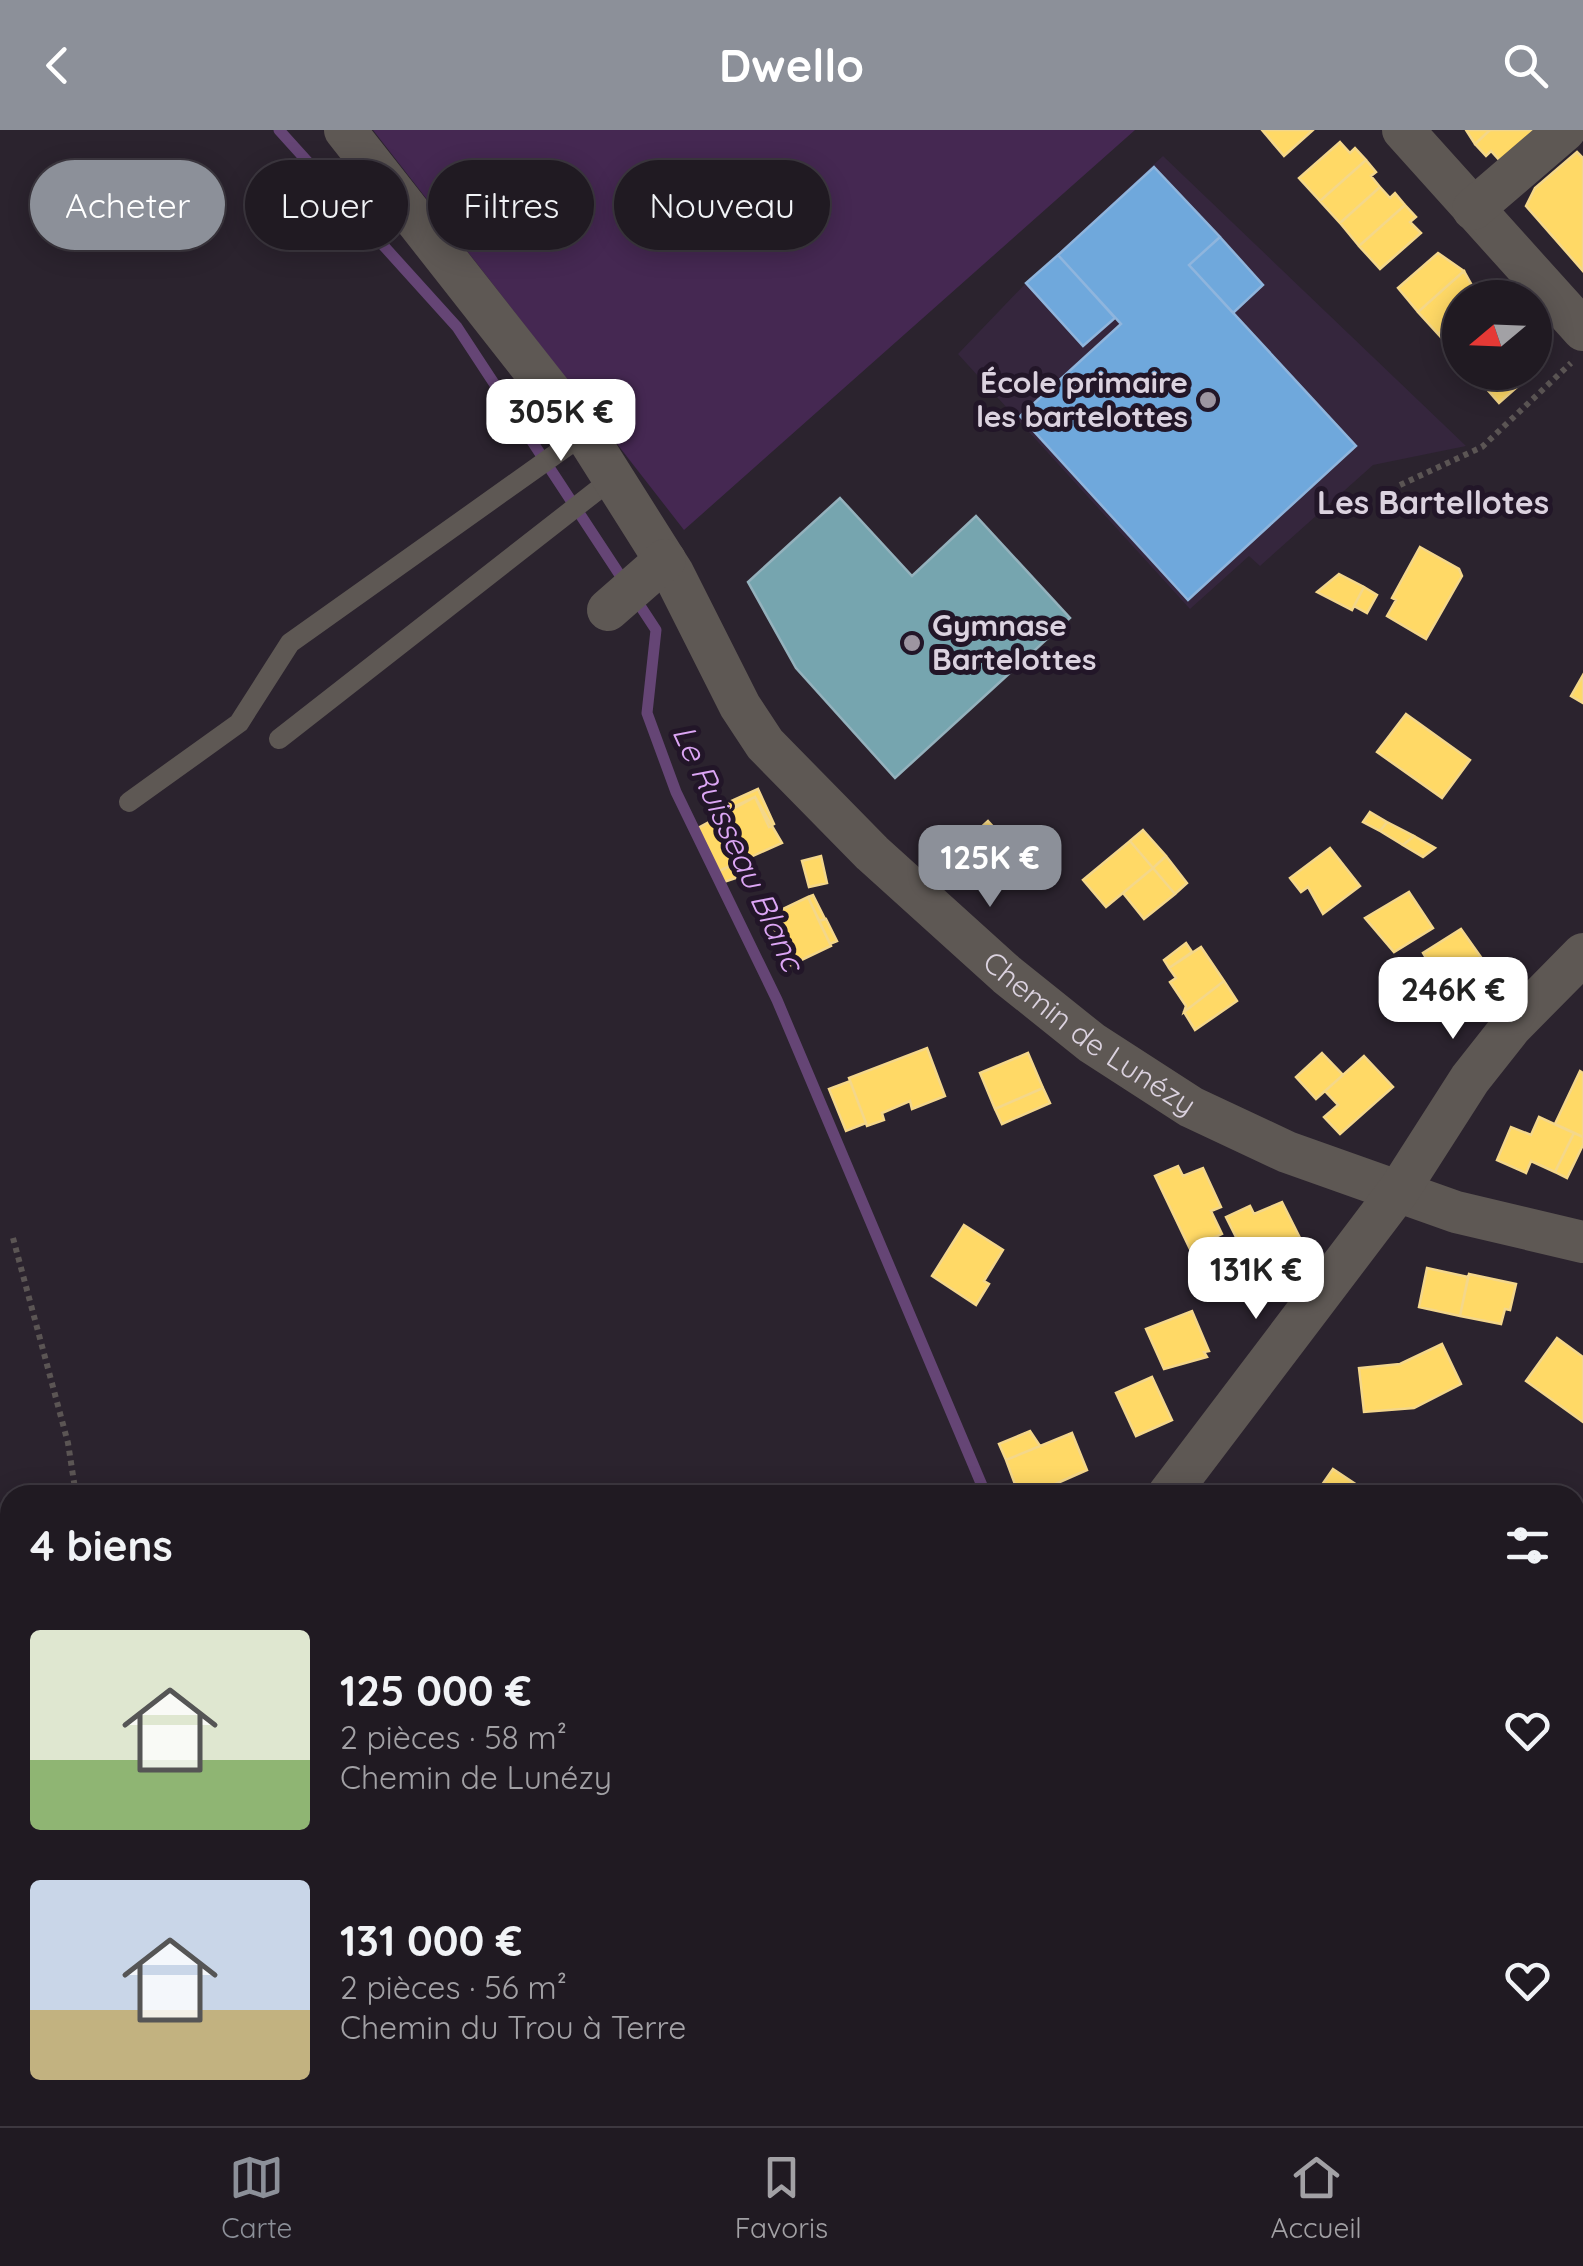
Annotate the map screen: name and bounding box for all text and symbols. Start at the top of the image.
text: Dwello [719,37,864,93]
icon: back [30,38,85,93]
icon: search [1498,38,1553,93]
chip: Acheter [30,160,225,250]
chip: Louer [245,160,408,250]
chip: Filtres [428,160,594,250]
chip: Nouveau [614,160,830,250]
north arrow [1442,280,1552,390]
map controls [1442,280,1552,390]
place label: École primaire les bartelottes [976,363,1188,435]
pin: 305K € [480,379,642,464]
marker: École primaire les bartelottes [1197,389,1219,411]
text: 305K € [508,391,614,431]
district label: Les Bartellotes [1317,482,1549,522]
place label: Gymnase Bartelottes [932,606,1096,678]
marker: Gymnase Bartelottes [901,632,923,654]
water label: Le Ruisseau Blanc [664,718,815,980]
pin: 125K € [909,825,1071,910]
text: 125K € [940,837,1040,877]
street label: Chemin de Lunézy [975,942,1203,1123]
pin: 246K € [1372,957,1534,1042]
text: 246K € [1401,969,1505,1009]
pin: 131K € [1175,1237,1337,1322]
text: 131K € [1210,1249,1302,1289]
icon: filters [1500,1518,1555,1573]
text: 4 biens [30,1519,173,1572]
text: 125 000 € [340,1664,532,1717]
icon: home [110,1670,230,1790]
icon: heart [1500,1703,1555,1758]
text: 2 pièces · 58 m² [340,1717,567,1757]
text: Chemin de Lunézy [340,1757,612,1797]
text: 131 000 € [340,1914,522,1967]
icon: home [110,1920,230,2040]
icon: heart [1500,1953,1555,2008]
text: 2 pièces · 56 m² [340,1967,567,2007]
text: Chemin du Trou à Terre [340,2007,686,2047]
tab: Carte [221,2150,292,2245]
tab: Favoris [735,2150,828,2245]
tab: Accueil [1271,2150,1362,2245]

